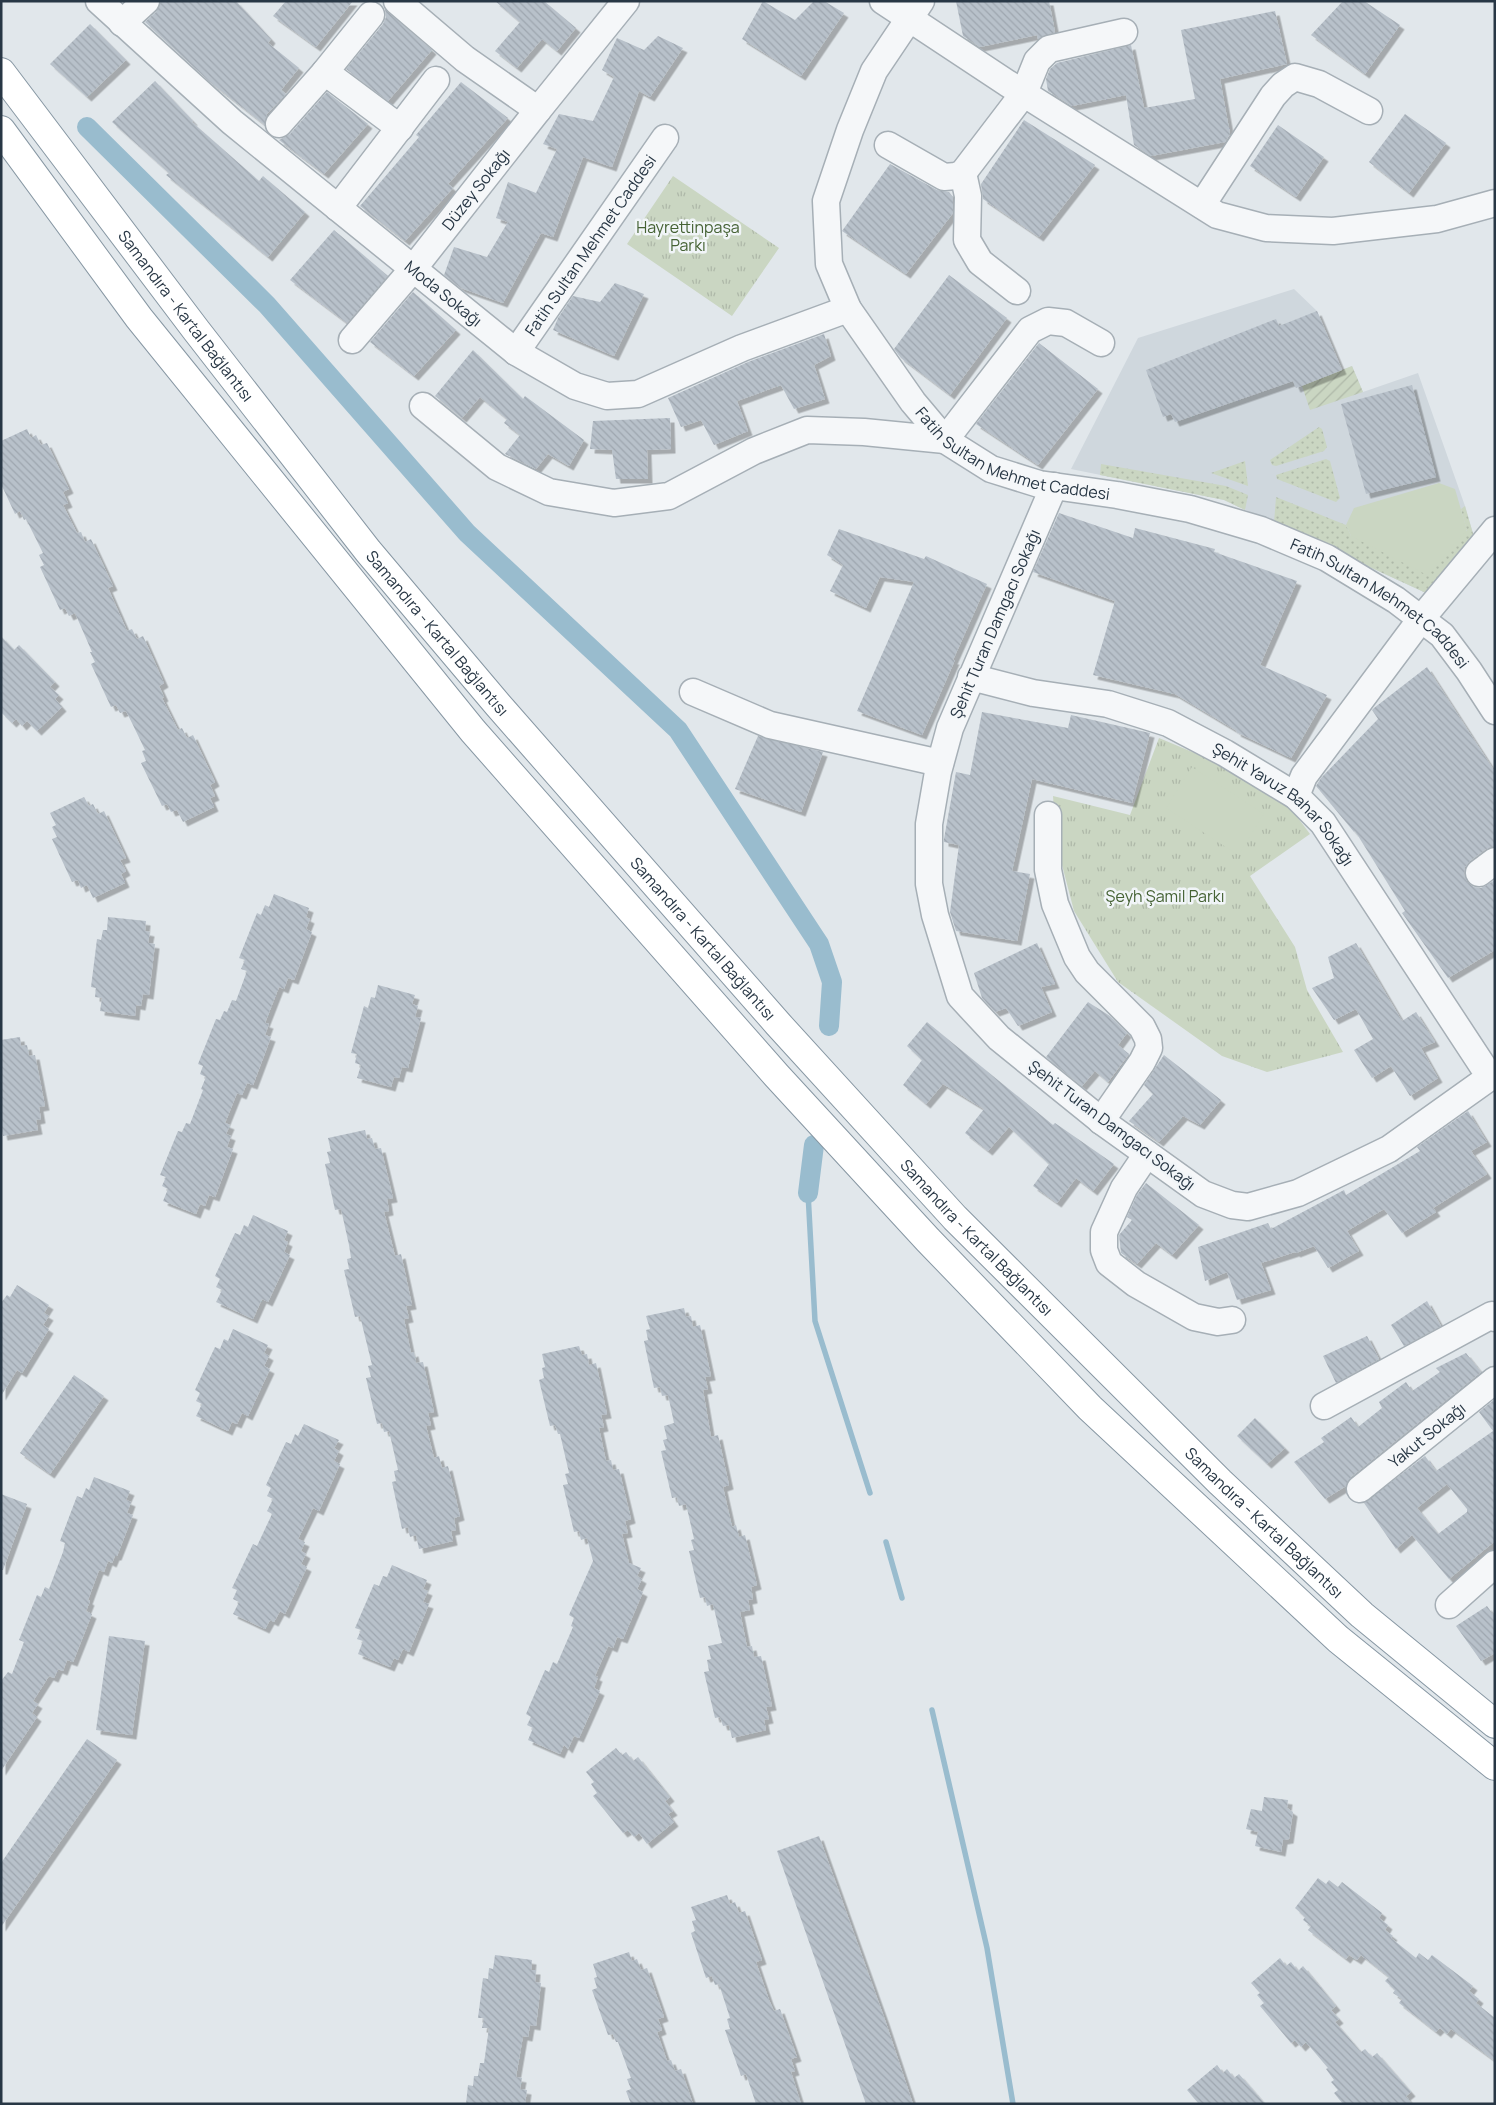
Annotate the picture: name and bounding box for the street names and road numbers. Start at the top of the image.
street label: Düzey Sokağı [437,144,515,235]
street label: Fatih Sultan Mehmet Caddesi [519,150,661,340]
street label: Samandıra - Kartal Bağlantısı [113,226,259,406]
street label: Moda Sokağı [400,255,487,331]
street label: Fatih Sultan Mehmet Caddesi [911,402,1111,505]
street label: Şehit Turan Damgacı Sokağı [944,526,1045,722]
street label: Fatih Sultan Mehmet Caddesi [1287,533,1474,673]
street label: Samandıra - Kartal Bağlantısı [361,546,514,721]
street label: Şehit Yavuz Bahar Sokağı [1209,737,1359,870]
street label: Samandıra - Kartal Bağlantısı [625,852,781,1025]
street label: Şehit Turan Damgacı Sokağı [1024,1055,1200,1195]
street label: Samandıra - Kartal Bağlantısı [895,1154,1058,1321]
street label: Yakut Sokağı [1384,1397,1470,1473]
street label: Samandıra - Kartal Bağlantısı [1180,1442,1348,1603]

